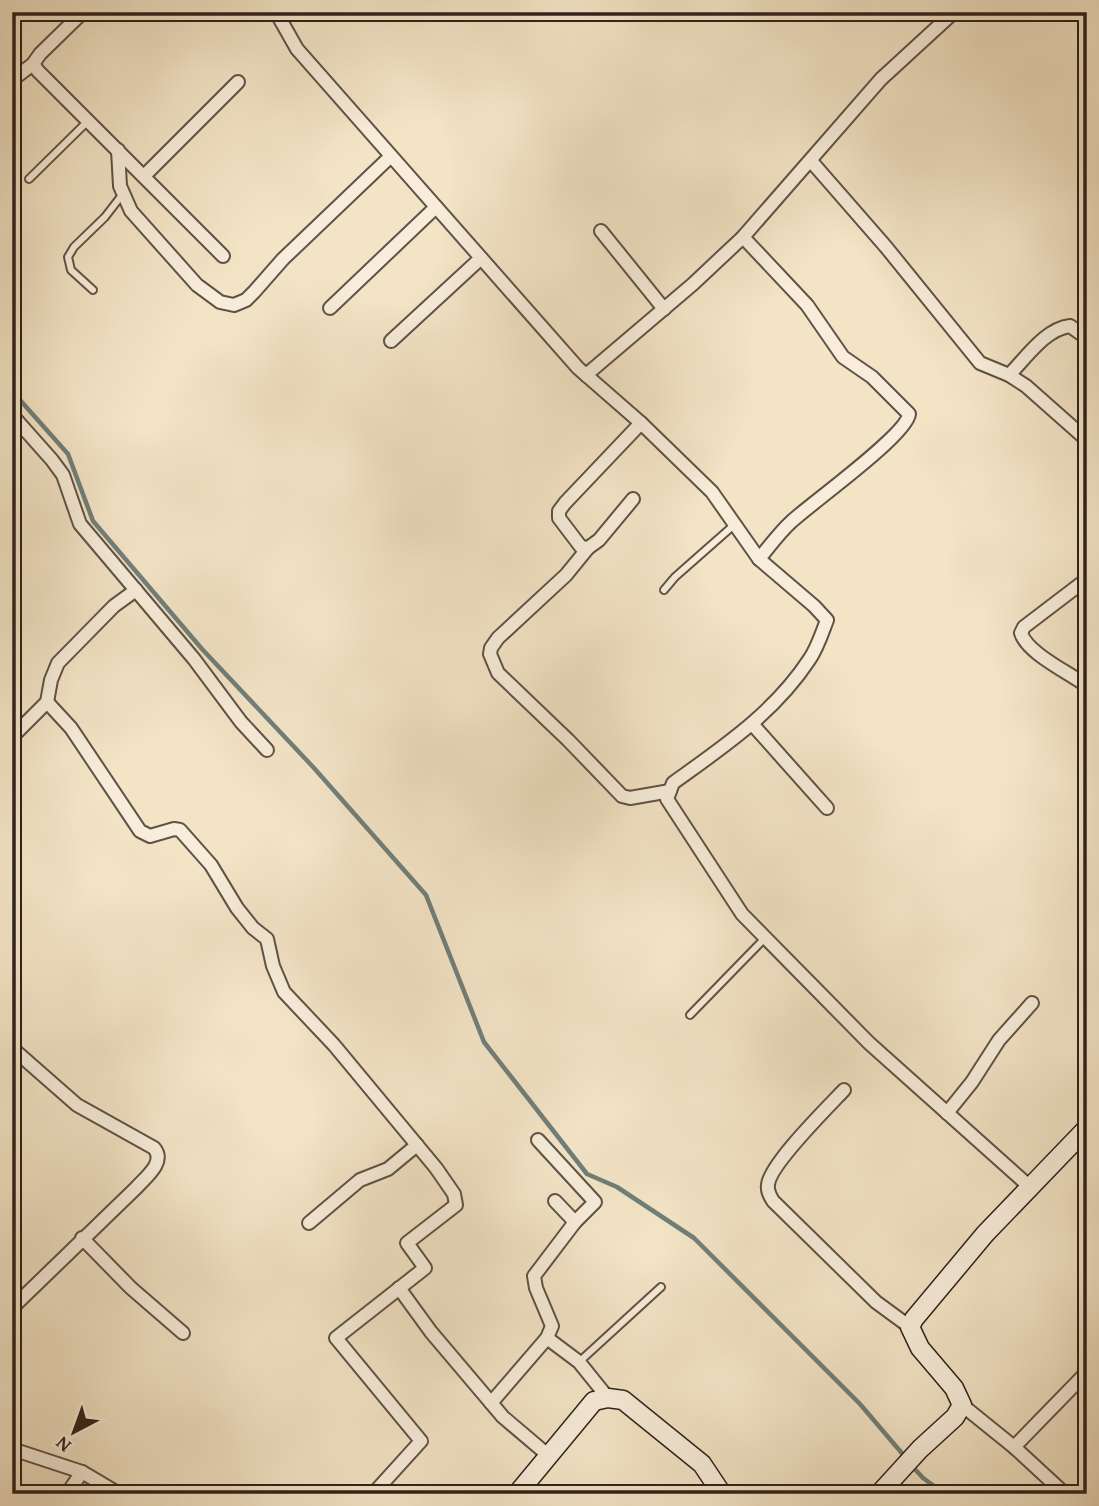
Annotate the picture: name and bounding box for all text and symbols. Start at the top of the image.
north arrow [38,1398,108,1468]
text: N [49,1430,77,1460]

